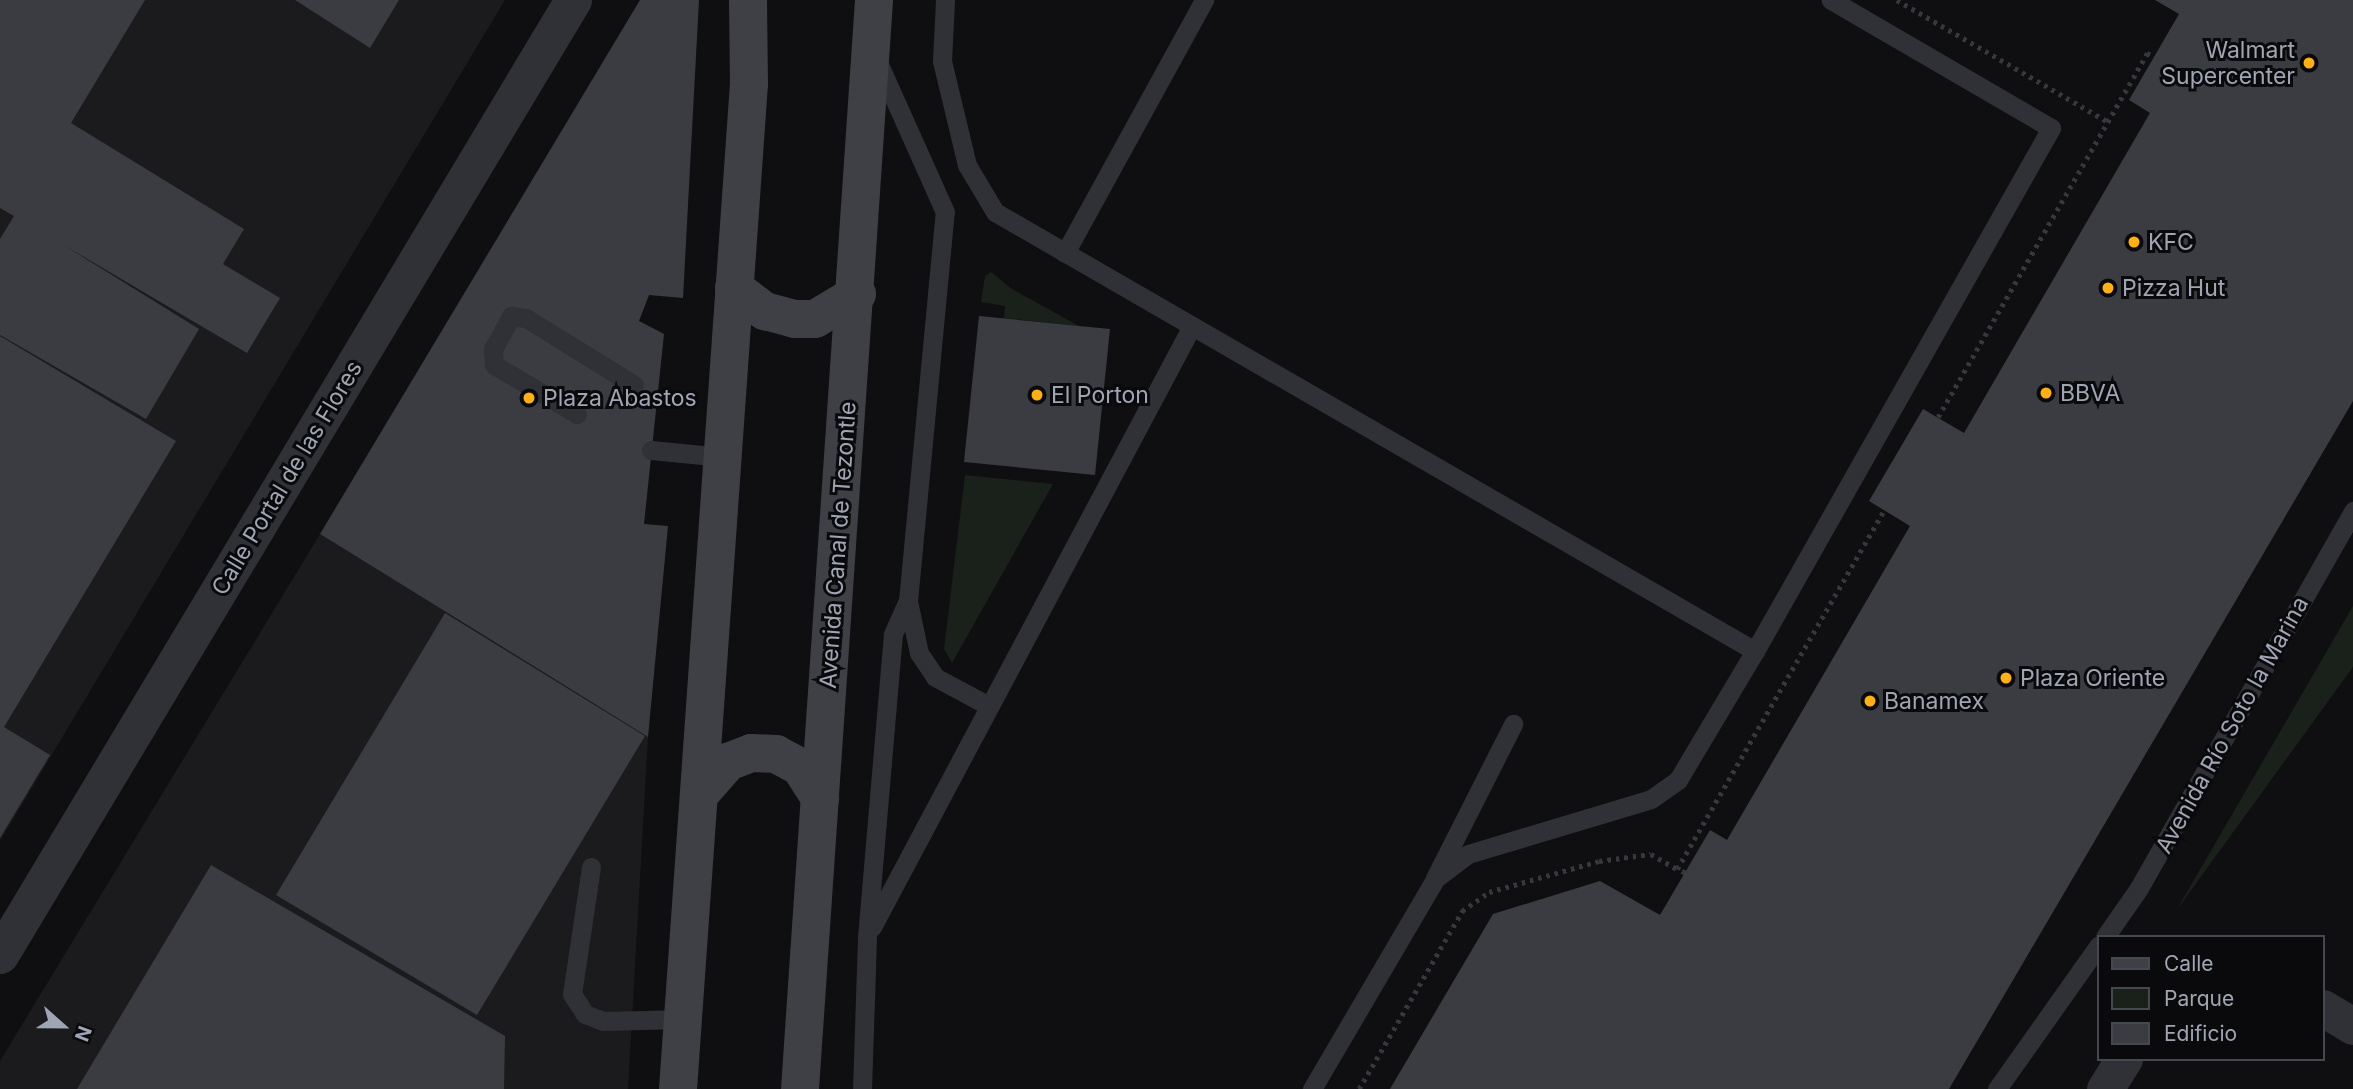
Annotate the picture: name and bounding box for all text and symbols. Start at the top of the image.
place label: Walmart Supercenter [2161,36,2295,90]
marker: Walmart Supercenter [2301,55,2317,71]
place label: KFC [2148,228,2194,256]
marker: KFC [2126,234,2142,250]
place label: Pizza Hut [2122,274,2225,302]
marker: Pizza Hut [2100,280,2116,296]
street label: Calle Portal de las Flores [206,356,368,600]
place label: BBVA [2060,379,2120,407]
place label: El Porton [1051,381,1149,409]
place label: Plaza Abastos [543,384,697,412]
marker: BBVA [2038,385,2054,401]
marker: El Porton [1029,387,1045,403]
marker: Plaza Abastos [521,390,537,406]
street label: Avenida Canal de Tezontle [814,401,862,689]
street label: Avenida Río Soto la Marina [2150,592,2314,858]
place label: Plaza Oriente [2020,664,2165,692]
marker: Plaza Oriente [1998,670,2014,686]
place label: Banamex [1884,687,1984,715]
marker: Banamex [1862,693,1878,709]
legend [2098,935,2325,1061]
text: Calle [2164,951,2214,976]
text: Parque [2164,986,2234,1011]
north arrow [28,991,98,1061]
text: Edificio [2164,1021,2237,1046]
text: N [70,1023,96,1045]

